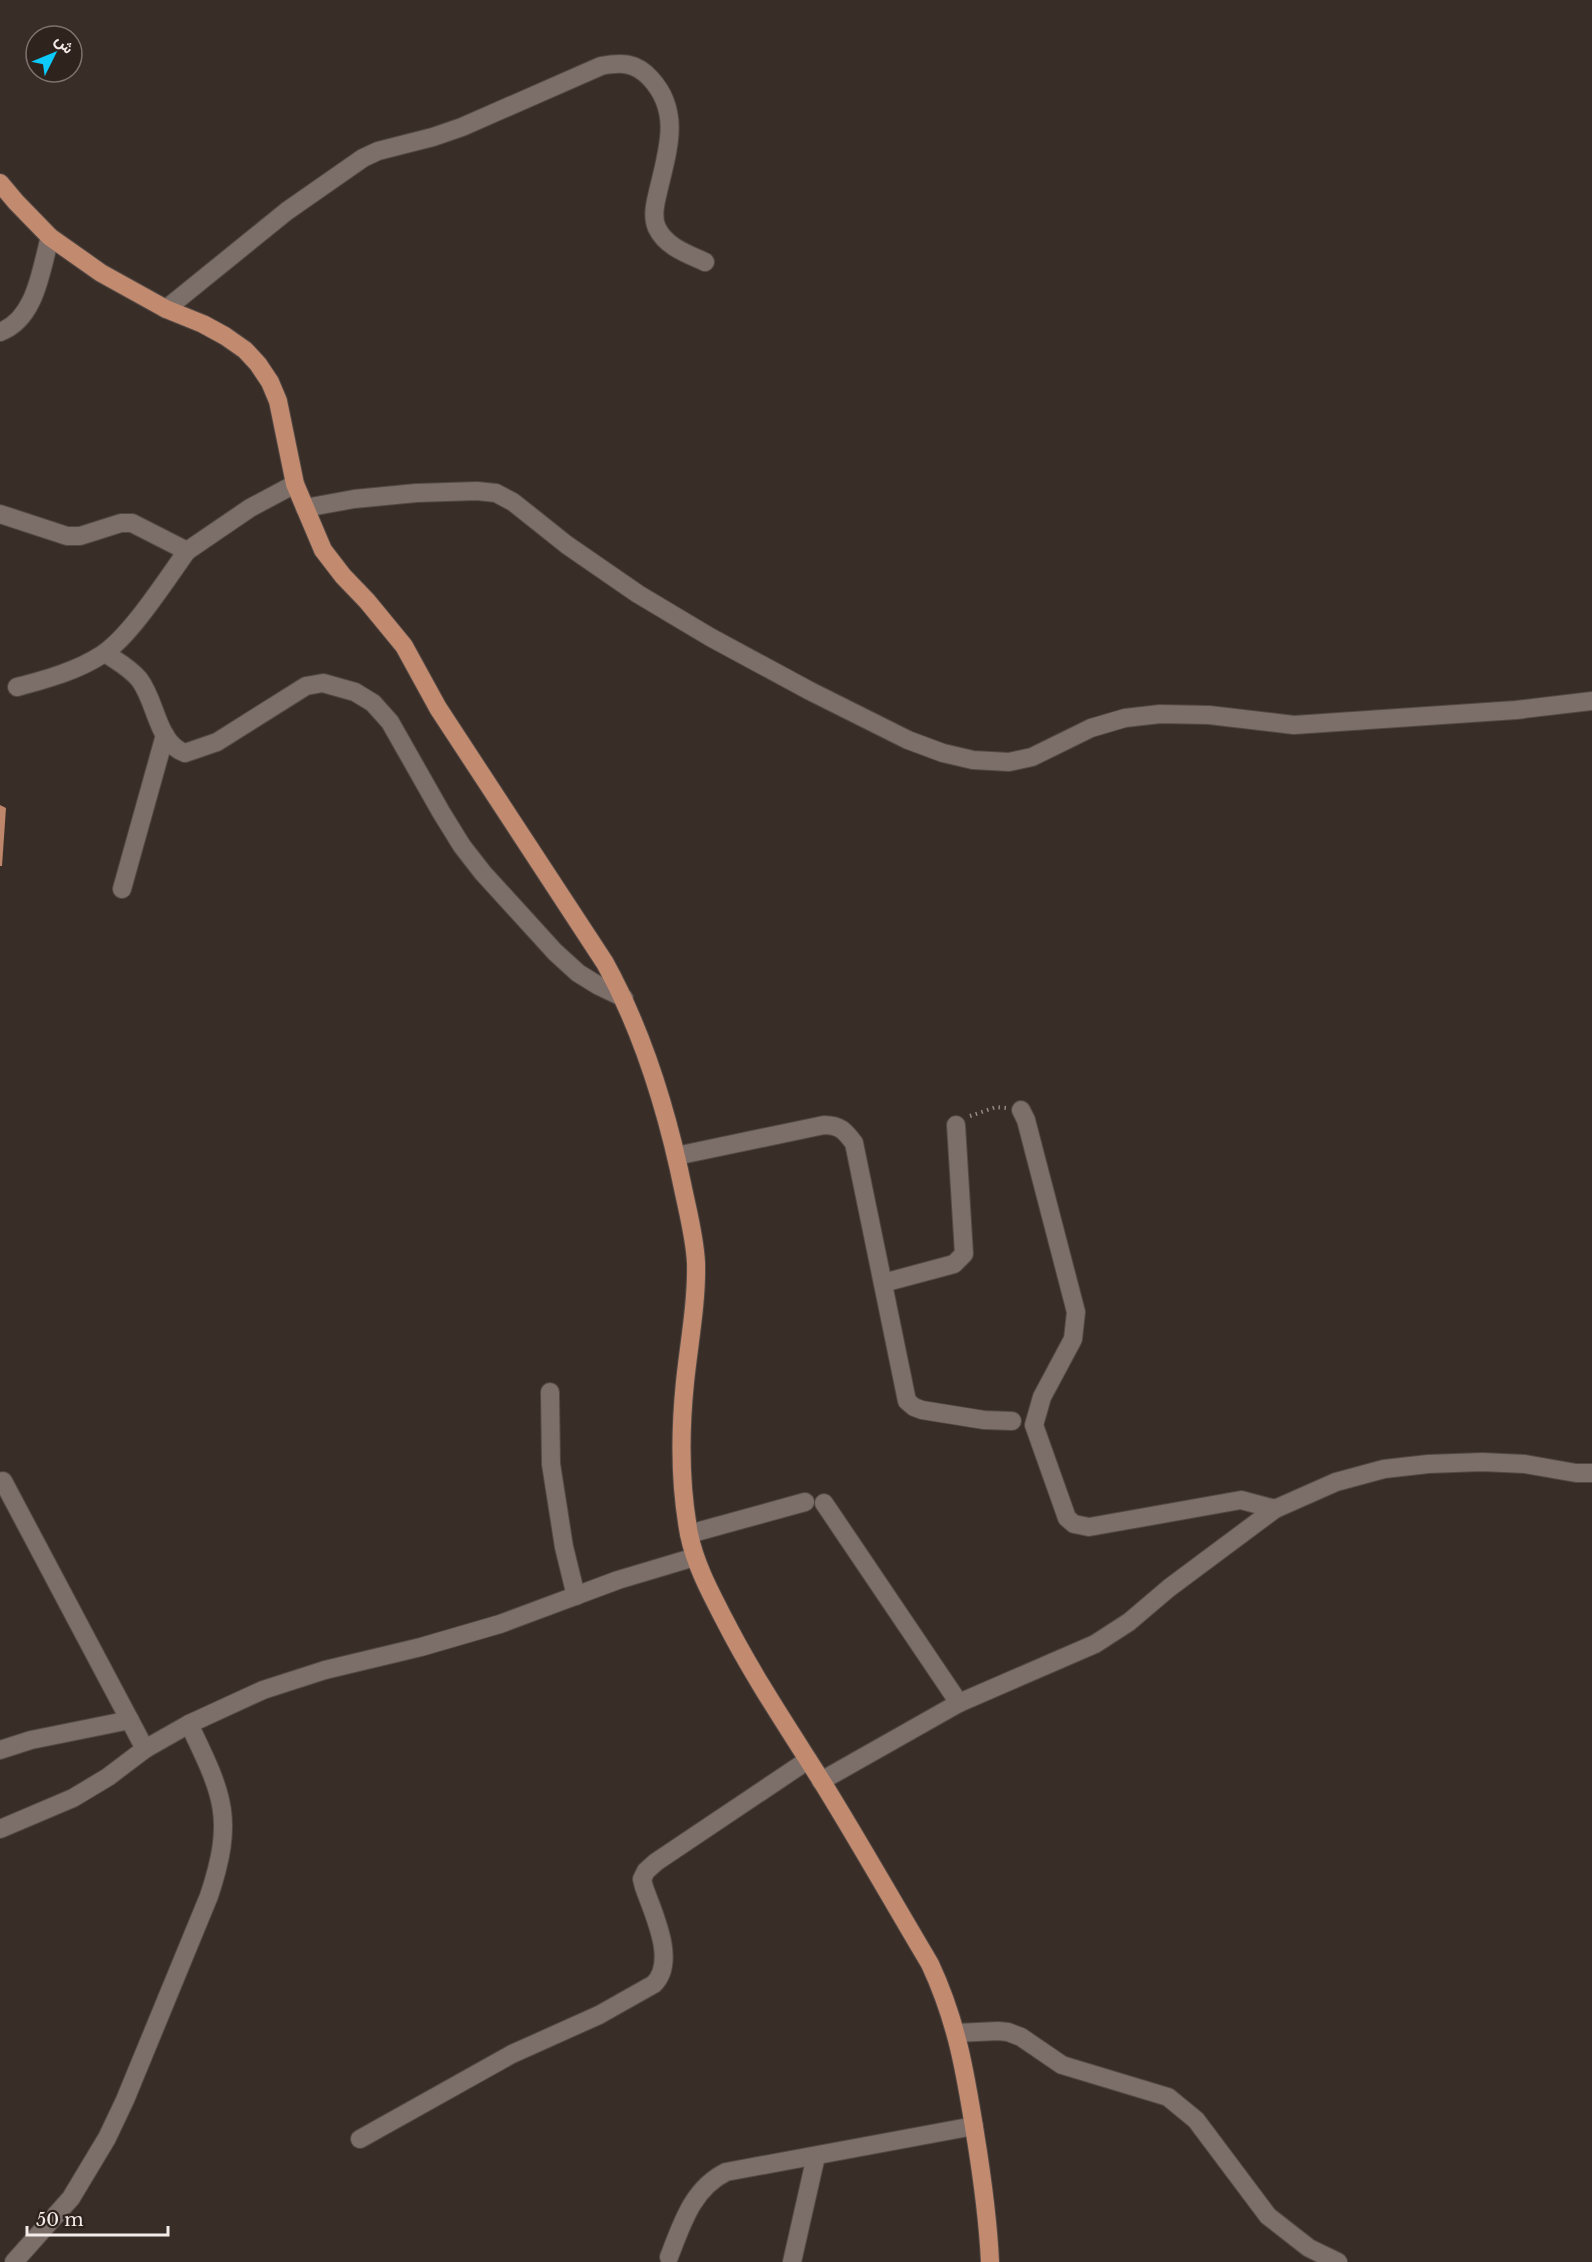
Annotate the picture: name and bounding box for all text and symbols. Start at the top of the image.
north arrow [24,24,84,84]
text: ش [51,30,79,58]
scale bar [27,2199,168,2237]
text: 50 m [36,2209,84,2231]

